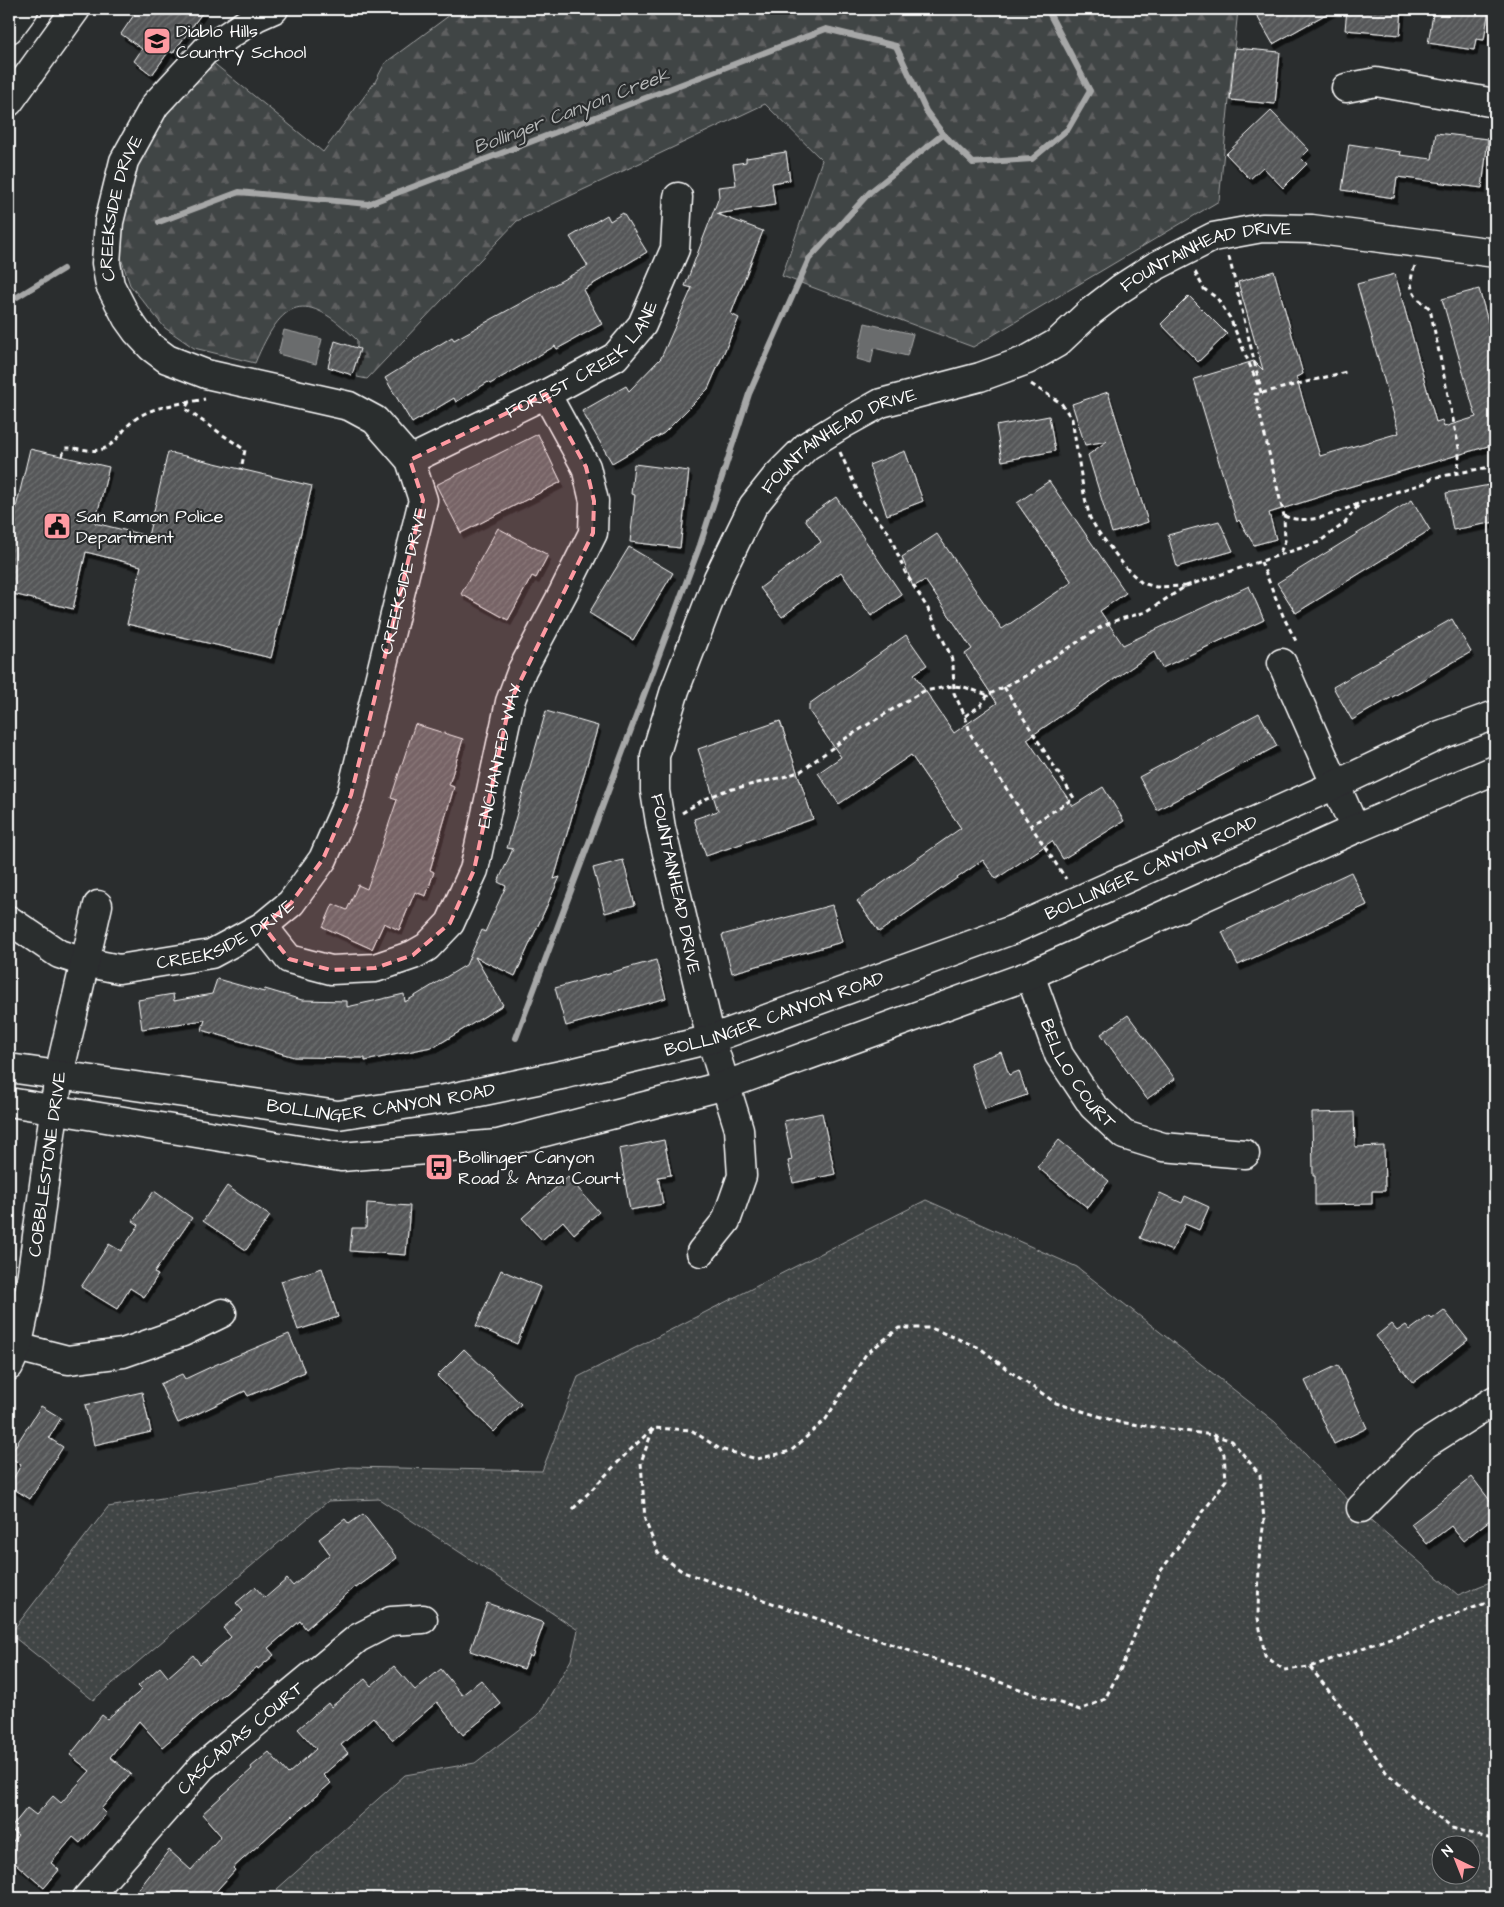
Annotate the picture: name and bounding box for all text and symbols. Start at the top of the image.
place label: Diablo Hills Country School [176,19,306,66]
school or university icon: Diablo Hills Country School [142,26,172,56]
water label: Bollinger Canyon Creek [470,61,674,161]
street label: CREEKSIDE DRIVE [94,130,149,283]
street label: FOUNTAINHEAD DRIVE [1116,215,1292,299]
street label: FOREST CREEK LANE [501,297,664,425]
street label: FOUNTAINHEAD DRIVE [755,382,920,499]
place label: San Ramon Police Department [76,504,224,550]
street label: CREEKSIDE DRIVE [374,504,434,657]
public building icon: San Ramon Police Department [42,511,72,541]
street label: ENCHANTED WAY [471,680,529,831]
street label: FOUNTAINHEAD DRIVE [644,792,707,977]
street label: BOLLINGER CANYON ROAD [1041,809,1262,927]
street label: CREEKSIDE DRIVE [155,893,300,976]
street label: BOLLINGER CANYON ROAD [662,965,888,1063]
street label: BELLO COURT [1034,1016,1122,1135]
street label: COBBLESTONE DRIVE [22,1070,72,1258]
street label: BOLLINGER CANYON ROAD [265,1077,498,1129]
place label: Bollinger Canyon Road & Anza Court [458,1145,622,1191]
bus stop icon: Bollinger Canyon Road & Anza Court [424,1152,454,1182]
street label: CASCADAS COURT [171,1676,310,1800]
north arrow [1432,1834,1482,1884]
text: N [1438,1841,1458,1862]

